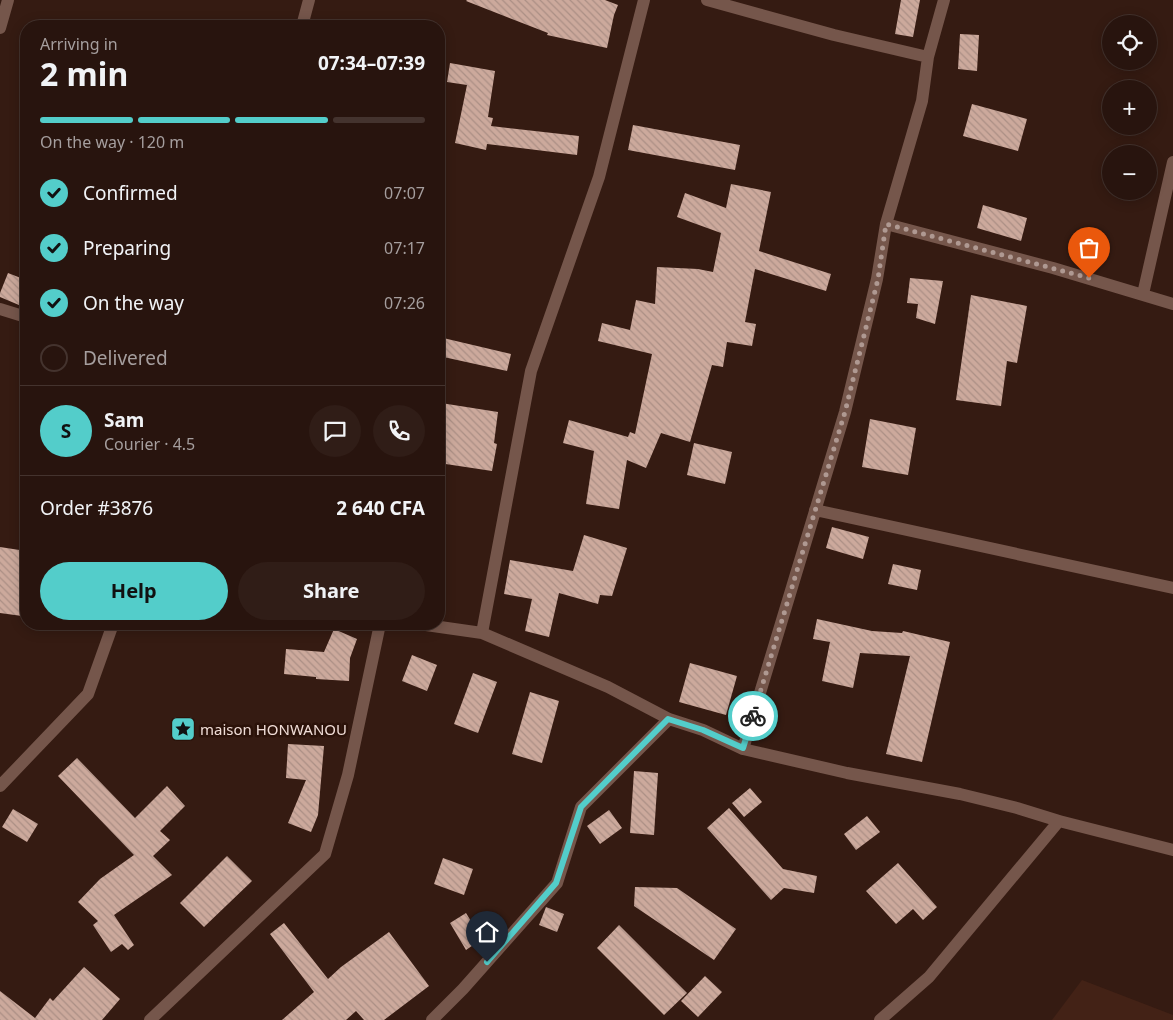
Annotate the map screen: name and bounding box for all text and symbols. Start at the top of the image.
map controls [1102,15,1157,200]
button: locate [1102,15,1157,70]
text: Arriving in [40,33,118,55]
text: 07:34–07:39 [318,50,425,76]
text: 2 min [40,52,128,95]
button: + [1102,80,1157,135]
text: On the way · 120 m [40,131,184,153]
button: − [1102,145,1157,200]
icon: check [40,179,68,207]
text: Confirmed [83,180,178,206]
text: 07:07 [384,182,425,204]
pin [1068,227,1110,278]
icon: check [40,234,68,262]
icon: bag [1075,234,1103,262]
text: Preparing [83,235,171,261]
text: 07:17 [384,237,425,259]
icon: check [40,289,68,317]
text: On the way [83,290,184,316]
text: 07:26 [384,292,425,314]
text: Delivered [83,345,168,371]
button: chat [309,405,361,457]
button: phone [373,405,425,457]
text: Sam [104,407,144,433]
text: S [61,418,71,444]
text: Courier · 4.5 [104,433,195,455]
text: Order #3876 [40,495,153,521]
text: 2 640 CFA [336,495,425,521]
button: Help [40,562,228,620]
button: Share [238,562,425,620]
courier [728,691,778,741]
icon: bike [739,702,767,730]
place icon: maison HONWANOU [170,716,196,742]
place label: maison HONWANOU [200,719,347,739]
pin [466,911,508,962]
icon: home [473,918,501,946]

